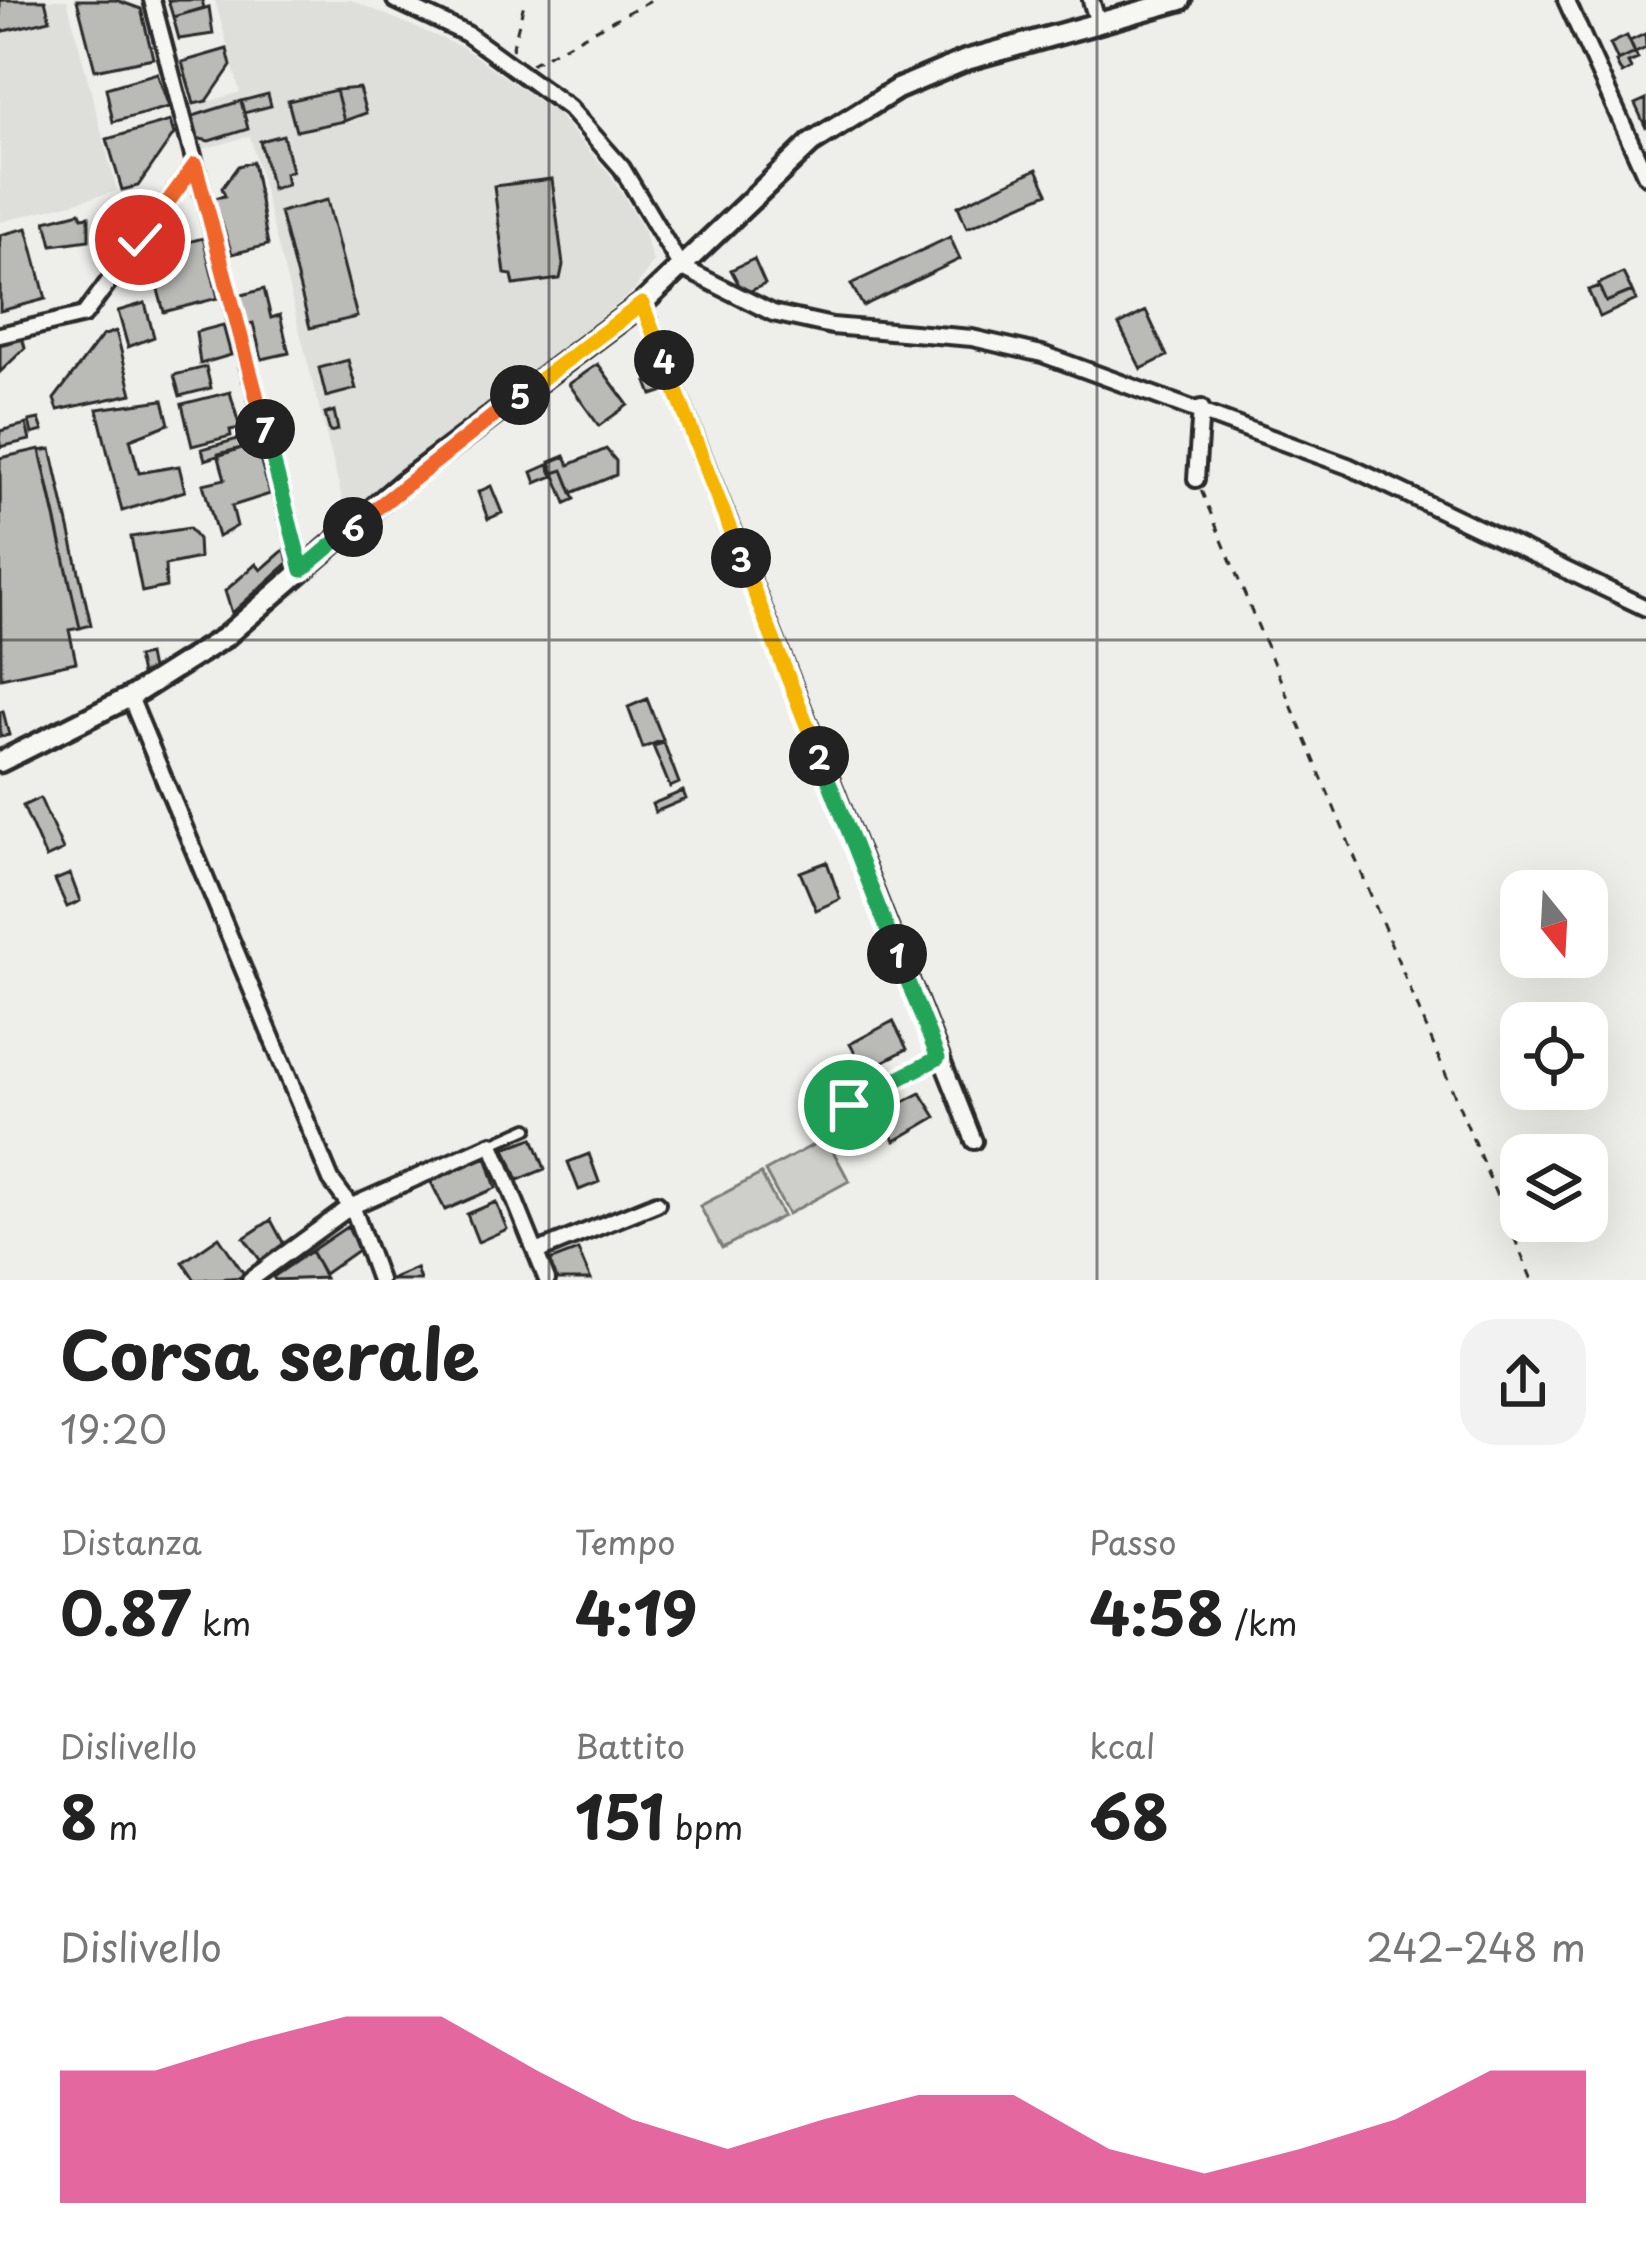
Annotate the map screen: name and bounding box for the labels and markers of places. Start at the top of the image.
pin [89,189,191,291]
pin: 4 [634,330,694,390]
pin: 5 [490,365,550,425]
pin: 7 [235,399,295,459]
pin: 6 [323,497,383,557]
pin: 3 [711,528,771,588]
pin: 2 [789,726,849,786]
pin: 1 [867,924,927,984]
pin [798,1054,900,1156]

